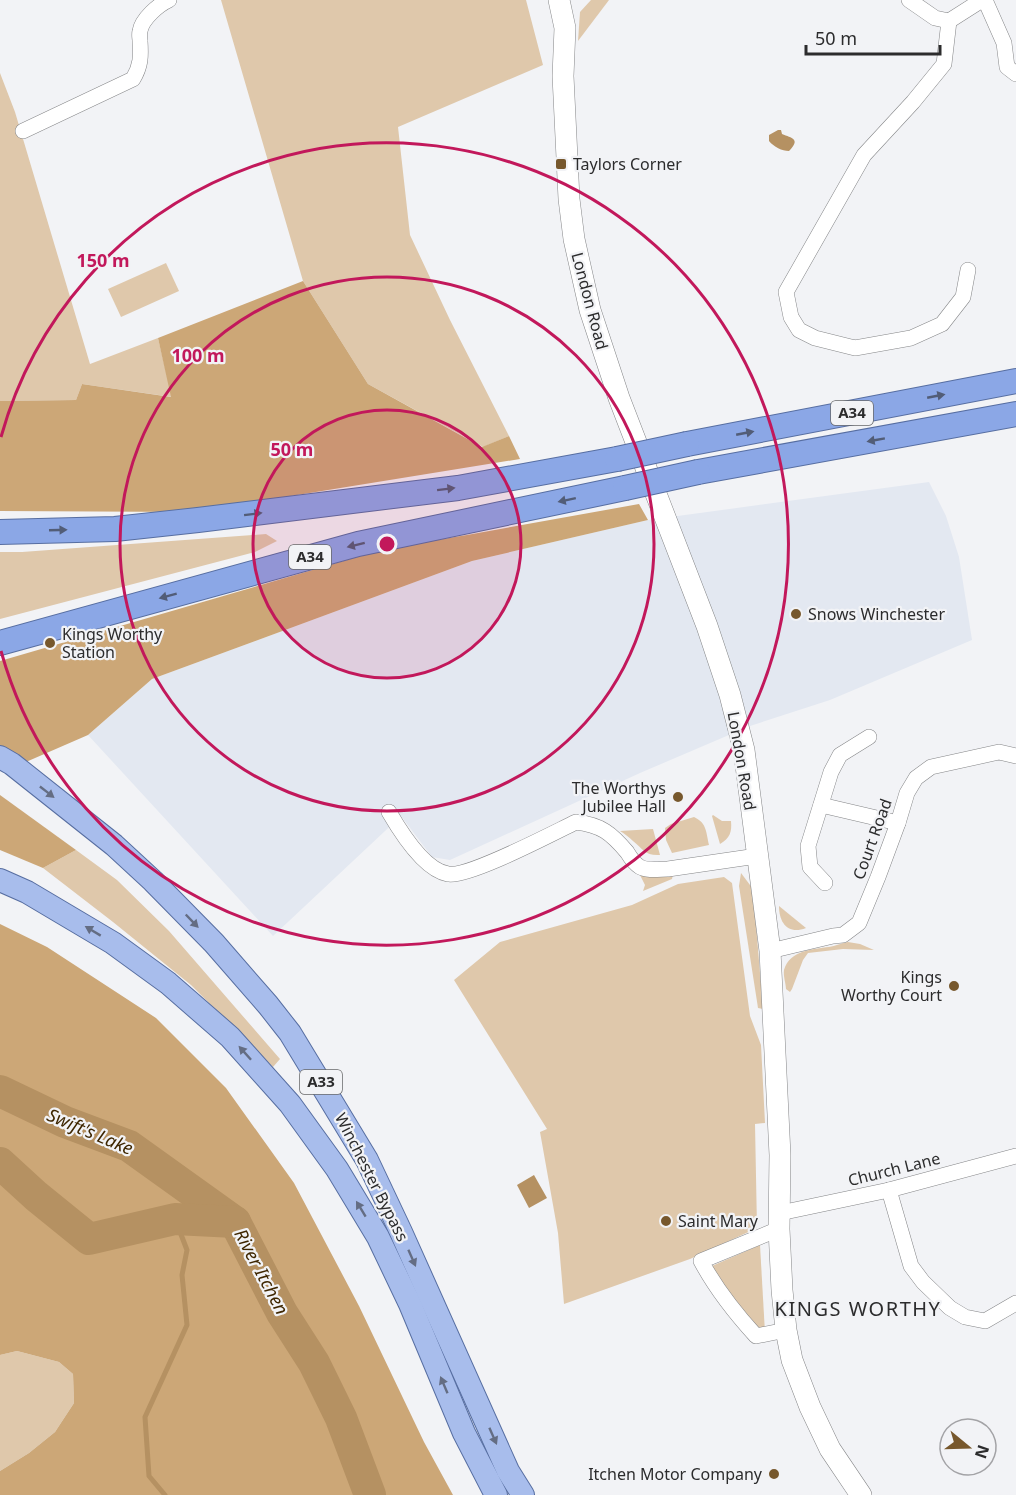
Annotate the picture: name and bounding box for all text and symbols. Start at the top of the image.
scale bar [806,18,940,56]
text: 50 m [815,26,857,50]
place label: Taylors Corner [573,153,682,175]
marker: Taylors Corner [554,157,568,171]
text: 150 m [76,248,130,272]
street label: London Road [566,250,614,352]
text: 100 m [171,343,225,367]
one-way arrow [927,391,946,400]
road number: A34 [831,401,873,425]
one-way arrow [736,428,755,437]
one-way arrow [866,436,885,445]
text: 50 m [271,437,313,461]
one-way arrow [437,485,456,494]
one-way arrow [558,496,577,505]
one-way arrow [243,509,262,518]
one-way arrow [49,526,68,535]
centre of rings [377,534,397,554]
one-way arrow [347,540,365,550]
road number: A34 [289,545,331,569]
one-way arrow [159,592,177,601]
place label: Snows Winchester [808,603,945,625]
marker: Snows Winchester [789,607,803,621]
place label: Kings Worthy Station [62,623,163,663]
marker: Kings Worthy Station [43,636,57,650]
street label: London Road [722,710,762,812]
place label: The Worthys Jubilee Hall [572,777,666,817]
one-way arrow [39,785,55,798]
marker: The Worthys Jubilee Hall [671,790,685,804]
street label: Court Road [847,795,897,883]
one-way arrow [185,914,199,928]
one-way arrow [85,926,101,937]
place label: Kings Worthy Court [841,966,942,1006]
marker: Kings Worthy Court [947,979,961,993]
one-way arrow [238,1046,252,1061]
road number: A33 [300,1070,342,1094]
water label: Swift's Lake [44,1102,137,1160]
street label: Winchester Bypass [330,1109,414,1245]
street label: Church Lane [846,1147,942,1191]
one-way arrow [356,1200,366,1217]
place label: Saint Mary [678,1210,759,1232]
marker: Saint Mary [659,1214,673,1228]
water label: River Itchen [229,1224,295,1319]
one-way arrow [408,1249,418,1267]
district label: KINGS WORTHY [775,1295,941,1322]
one-way arrow [439,1376,449,1394]
north arrow [938,1417,998,1477]
one-way arrow [488,1427,497,1444]
text: N [970,1442,995,1462]
place label: Itchen Motor Company [588,1463,763,1485]
marker: Itchen Motor Company [767,1467,781,1481]

